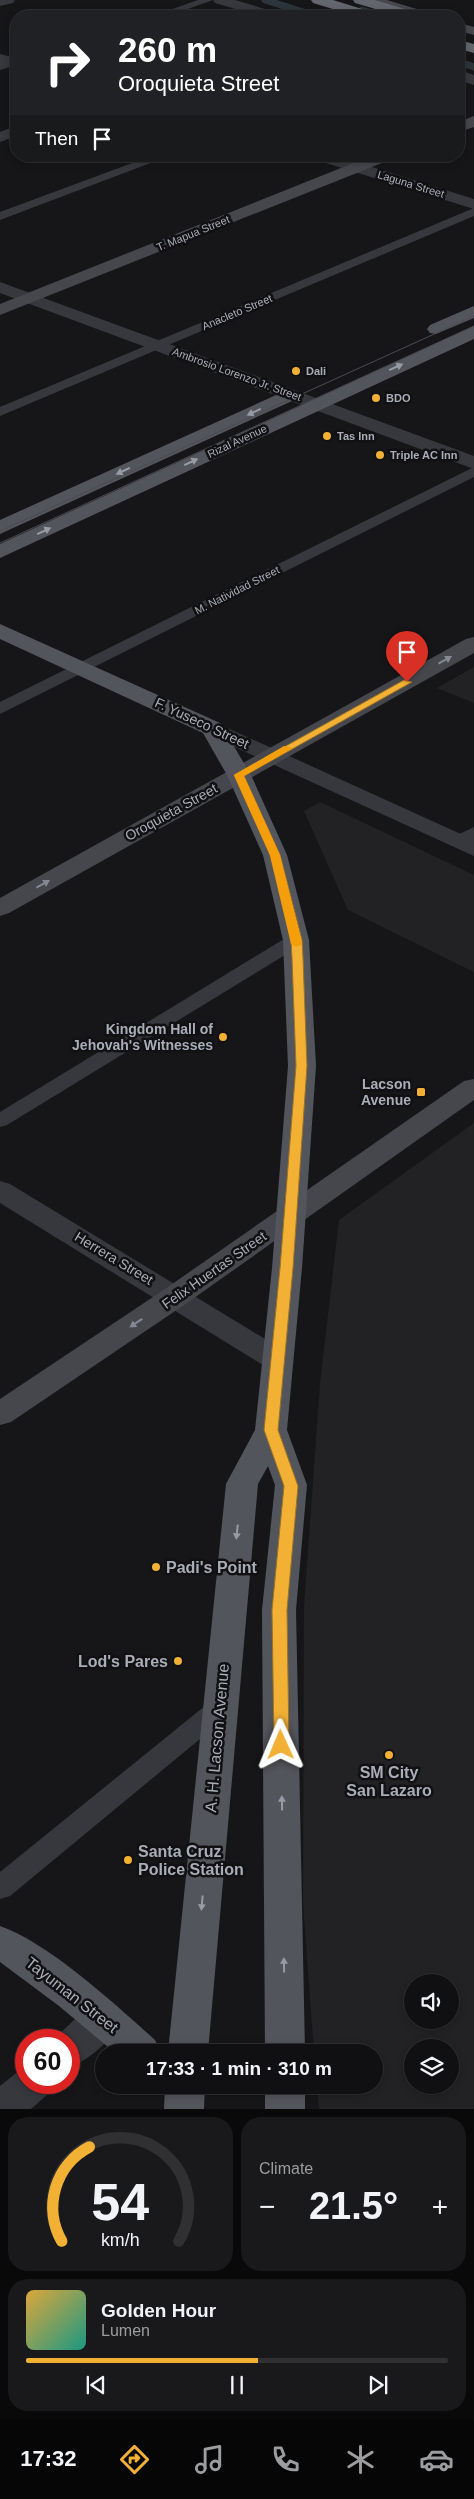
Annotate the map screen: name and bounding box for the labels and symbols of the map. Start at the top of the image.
street label: Laguna Street [376,168,446,200]
street label: T. Mapua Street [155,213,231,253]
street label: Anacleto Street [200,292,274,332]
street label: Ambrosio Lorenzo Jr. Street [171,345,303,403]
one-way arrow [389,363,403,371]
marker: Dali [290,365,302,377]
place label: Dali [306,365,326,377]
marker: BDO [370,392,382,404]
place label: BDO [386,392,411,404]
one-way arrow [247,408,261,416]
street label: Rizal Avenue [205,422,269,460]
marker: Tas Inn [321,430,333,442]
place label: Tas Inn [337,430,375,442]
marker: Triple AC Inn [374,449,386,461]
place label: Triple AC Inn [390,449,458,461]
one-way arrow [184,458,198,466]
one-way arrow [116,468,130,476]
one-way arrow [37,527,51,535]
street label: M. Natividad Street [193,563,281,617]
pin [386,631,428,682]
one-way arrow [438,656,451,665]
street label: F. Yuseco Street [153,694,252,752]
street label: Oroquieta Street [122,780,220,844]
one-way arrow [35,880,50,888]
place label: Kingdom Hall of Jehovah's Witnesses [72,1021,213,1053]
marker: Kingdom Hall of Jehovah's Witnesses [217,1031,229,1043]
place label: Lacson Avenue [361,1076,411,1108]
marker: Lacson Avenue [415,1086,427,1098]
street label: Herrera Street [72,1228,156,1288]
street label: Felix Huertas Street [159,1228,269,1312]
one-way arrow [129,1318,143,1328]
one-way arrow [233,1524,241,1540]
place label: Padi's Point [166,1559,258,1576]
marker: Padi's Point [150,1561,162,1573]
place label: Lod's Pares [78,1653,168,1670]
marker: Lod's Pares [172,1655,184,1667]
street label: A. H. Lacson Avenue [202,1663,232,1813]
position arrow [254,1718,306,1770]
marker: SM City San Lazaro [383,1749,395,1761]
place label: SM City San Lazaro [346,1764,432,1799]
one-way arrow [278,1794,286,1810]
place label: Santa Cruz Police Station [138,1843,244,1878]
marker: Santa Cruz Police Station [122,1854,134,1866]
one-way arrow [198,1895,206,1911]
street label: Tayuman Street [23,1954,122,2037]
one-way arrow [280,1957,288,1973]
speed limit sign: 60 [15,2029,80,2094]

